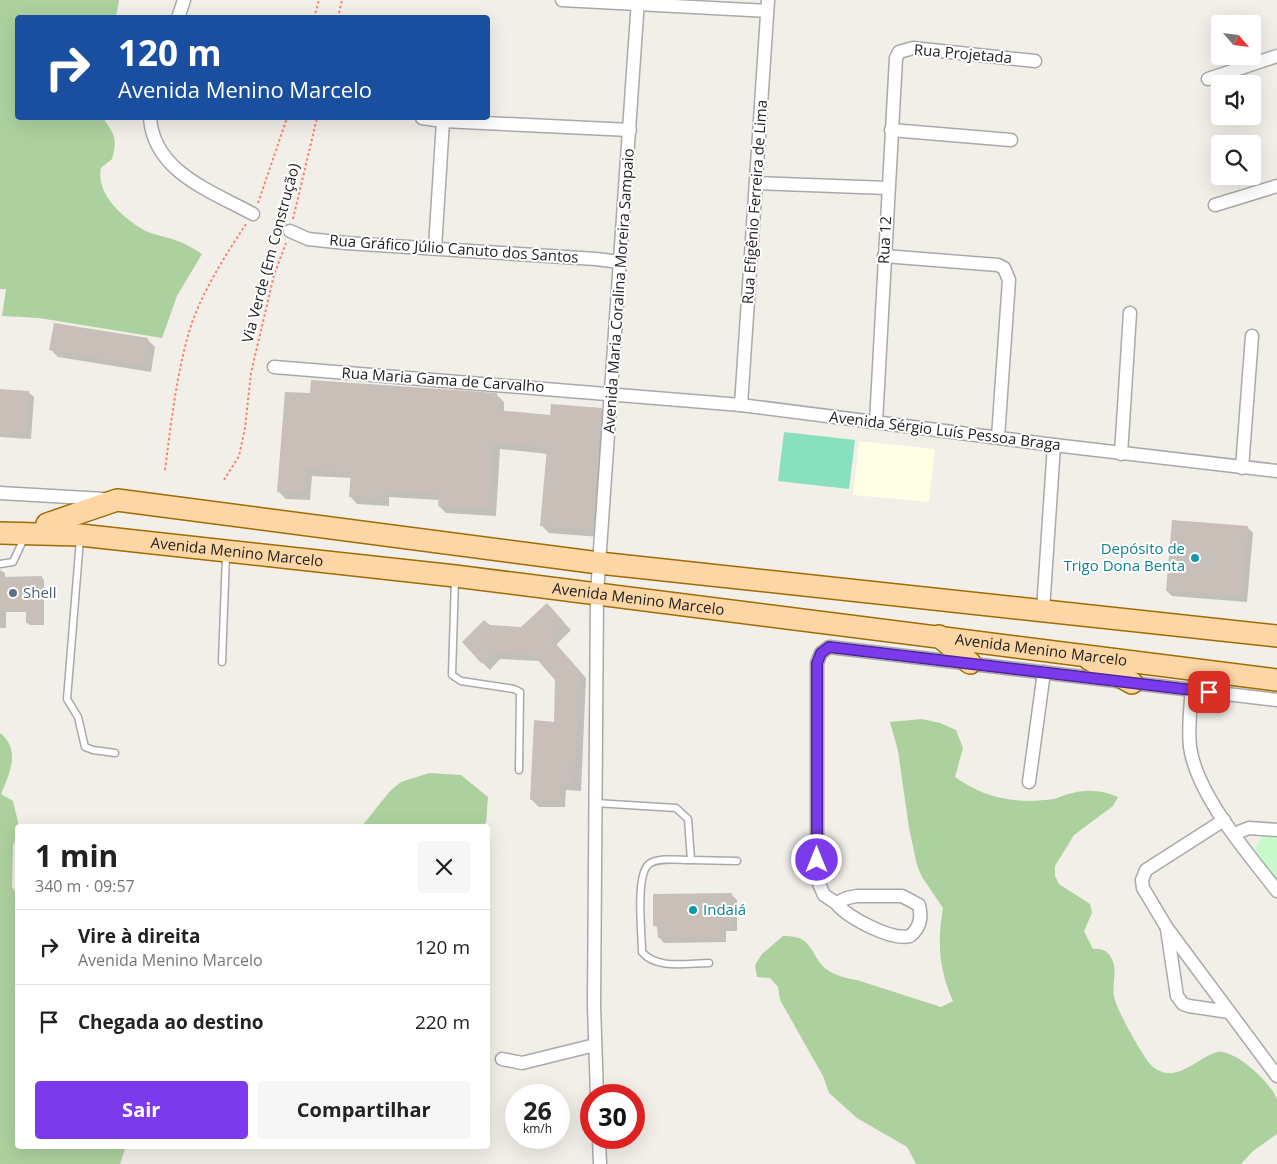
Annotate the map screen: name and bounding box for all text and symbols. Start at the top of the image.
north arrow [1211,15,1261,65]
map controls [1211,15,1261,185]
text: 120 m [118,29,222,76]
icon: right [35,35,100,100]
street label: Rua Projetada [913,39,1013,67]
text: Avenida Menino Marcelo [118,74,372,104]
button: sound [1211,75,1261,125]
street label: Rua Efigênio Ferreira de Lima [737,99,771,305]
button: search [1211,135,1261,185]
street label: Avenida Maria Coralina Moreira Sampaio [598,148,638,434]
street label: Via Verde (Em Construção) [236,161,304,345]
street label: Rua 12 [873,216,895,264]
street label: Rua Gráfico Júlio Canuto dos Santos [329,229,579,267]
street label: Rua Maria Gama de Carvalho [341,362,545,396]
street label: Avenida Sérgio Luís Pessoa Braga [828,406,1062,454]
street label: Avenida Menino Marcelo [150,532,324,571]
place label: Depósito de Trigo Dona Benta [1063,538,1185,575]
marker: Depósito de Trigo Dona Benta [1189,552,1201,564]
street label: Avenida Menino Marcelo [551,577,726,619]
place label: Shell [23,582,56,602]
marker: Shell [7,587,19,599]
street label: Avenida Menino Marcelo [954,628,1128,670]
pin [1188,671,1230,713]
icon: arrive [1195,678,1223,706]
position arrow [790,833,842,885]
text: 1 min [35,835,118,876]
button: close [418,841,470,893]
text: 340 m · 09:57 [35,875,135,897]
place label: Indaiá [703,899,746,919]
marker: Indaiá [687,904,699,916]
text: Vire à direita [78,923,201,949]
icon: right [35,933,63,961]
text: 120 m [415,934,470,960]
text: Avenida Menino Marcelo [78,949,263,971]
icon: arrive [35,1008,63,1036]
text: Chegada ao destino [78,1009,264,1035]
text: 220 m [415,1009,470,1035]
button: Sair [35,1081,248,1139]
button: Compartilhar [258,1081,470,1139]
speed limit sign: 30 [580,1084,645,1149]
text: 26 [523,1093,552,1127]
text: km/h [523,1120,552,1137]

